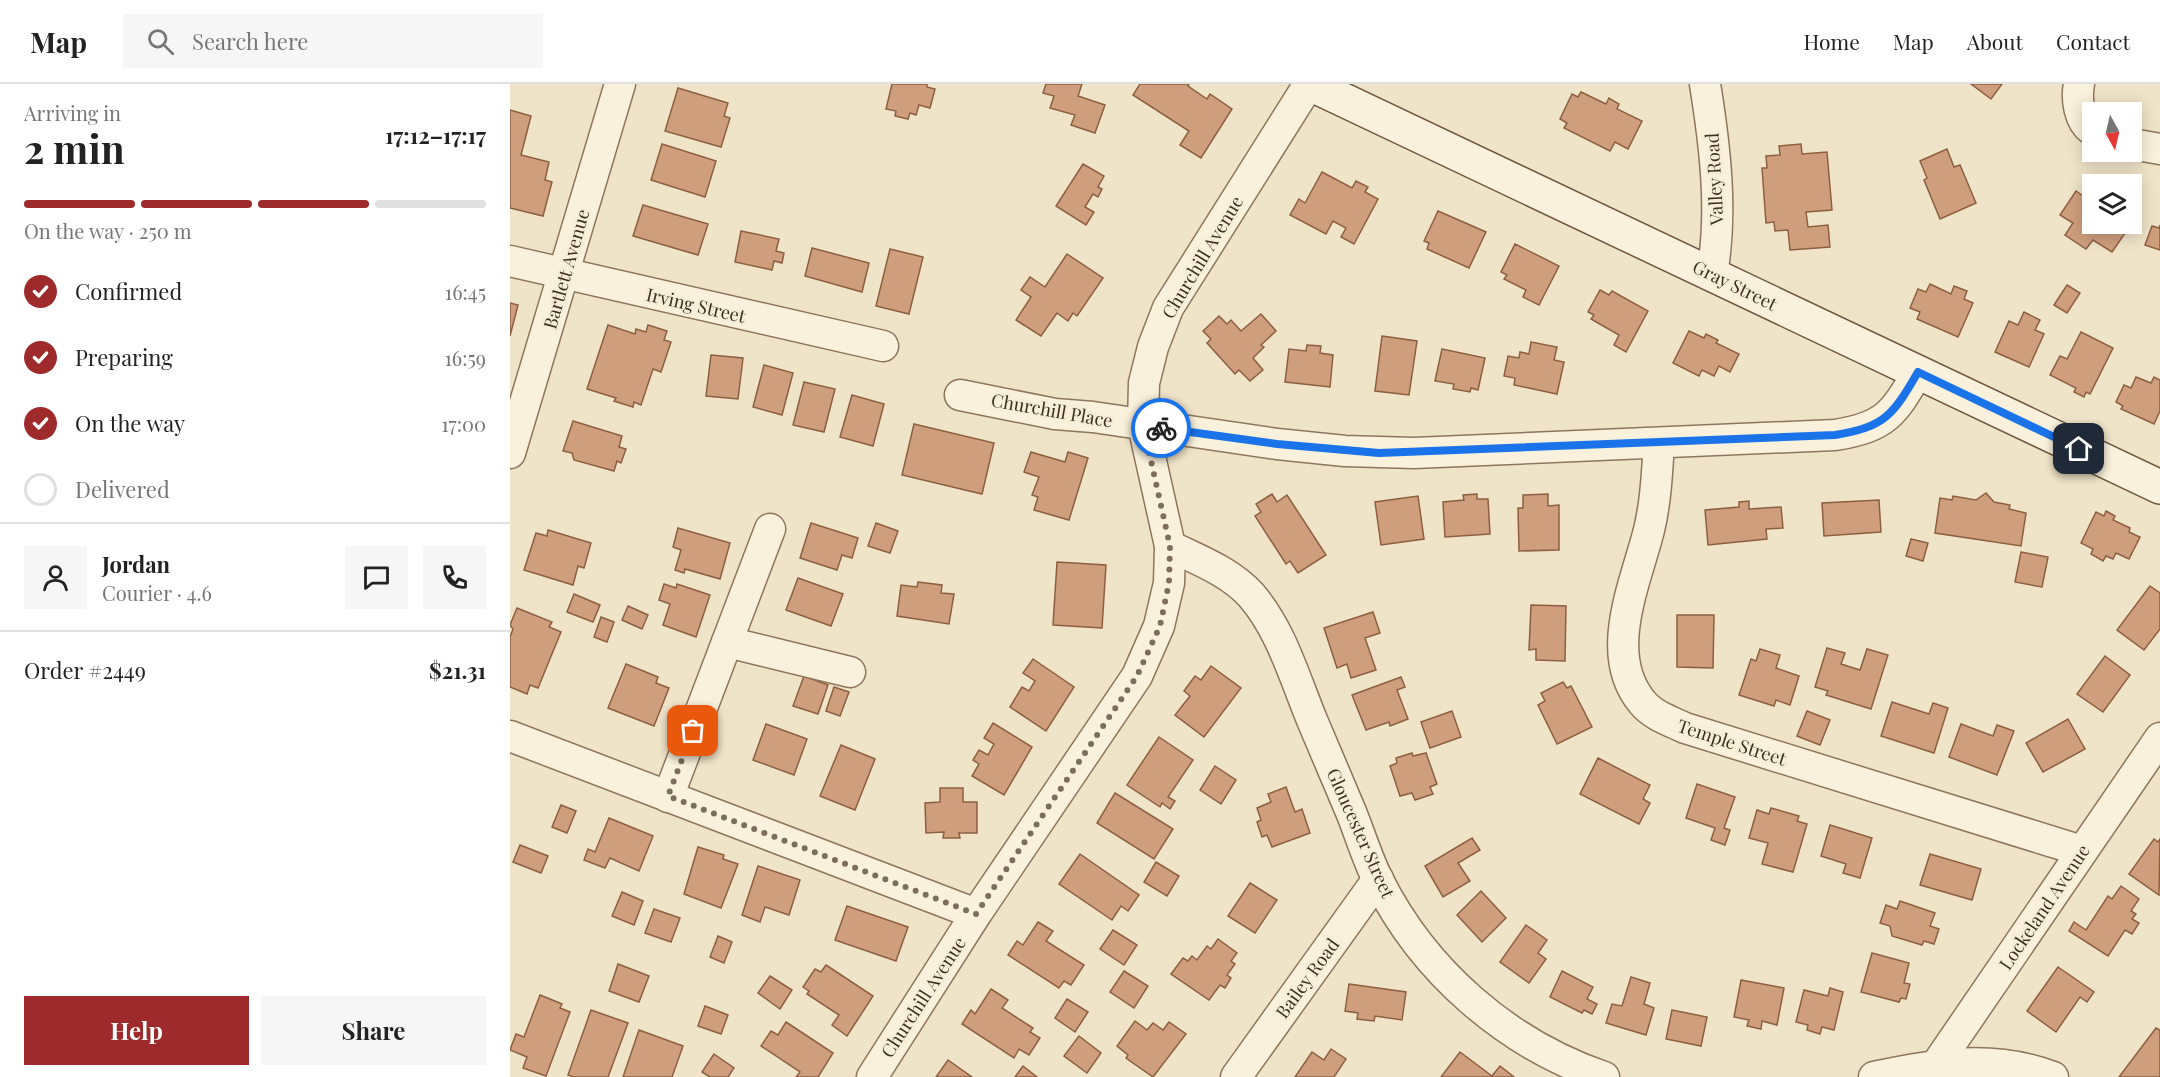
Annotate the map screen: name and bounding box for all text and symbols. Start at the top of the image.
search box [123,14,543,68]
text: Map [30,23,87,60]
icon: search [144,25,177,58]
text: Search here [192,26,308,56]
text: Home [1804,27,1860,55]
text: Map [1893,27,1934,55]
text: About [1967,27,2023,55]
text: Contact [2056,27,2130,55]
text: Arriving in [24,99,121,126]
north arrow [2082,102,2142,162]
map controls [2082,102,2142,234]
text: 17:12–17:17 [385,120,486,150]
text: 2 min [24,122,125,174]
street label: Valley Road [1700,132,1728,227]
button: layers [2082,174,2142,234]
street label: Churchill Avenue [1156,191,1248,323]
street label: Bartlett Avenue [537,206,595,332]
text: On the way · 250 m [24,217,191,244]
street label: Gray Street [1689,254,1782,316]
icon: check [24,275,57,308]
text: Confirmed [75,276,182,306]
text: 16:45 [445,278,486,305]
street label: Irving Street [644,282,749,328]
icon: check [24,341,57,374]
text: Preparing [75,342,173,372]
text: 16:59 [444,344,486,371]
street label: Churchill Place [989,388,1115,432]
courier [1131,398,1191,458]
icon: check [24,407,57,440]
text: On the way [75,408,185,438]
text: 17:00 [441,410,486,437]
icon: bike [1145,412,1178,445]
pin [2053,423,2104,474]
icon: home [2062,432,2095,465]
text: Delivered [75,474,170,504]
button: person [24,546,87,609]
button: chat [345,546,408,609]
button: phone [423,546,486,609]
text: Jordan [102,549,170,579]
text: Courier · 4.6 [102,579,212,606]
text: Order #2449 [24,655,146,685]
text: $21.31 [429,655,486,685]
pin [667,705,718,756]
street label: Temple Street [1675,713,1790,771]
icon: bag [676,714,709,747]
street label: Gloucester Street [1322,764,1401,902]
street label: Lockeland Avenue [1993,840,2095,974]
street label: Churchill Avenue [875,932,971,1062]
street label: Bailey Road [1270,933,1344,1023]
button: Help [24,996,249,1065]
button: Share [261,996,486,1065]

